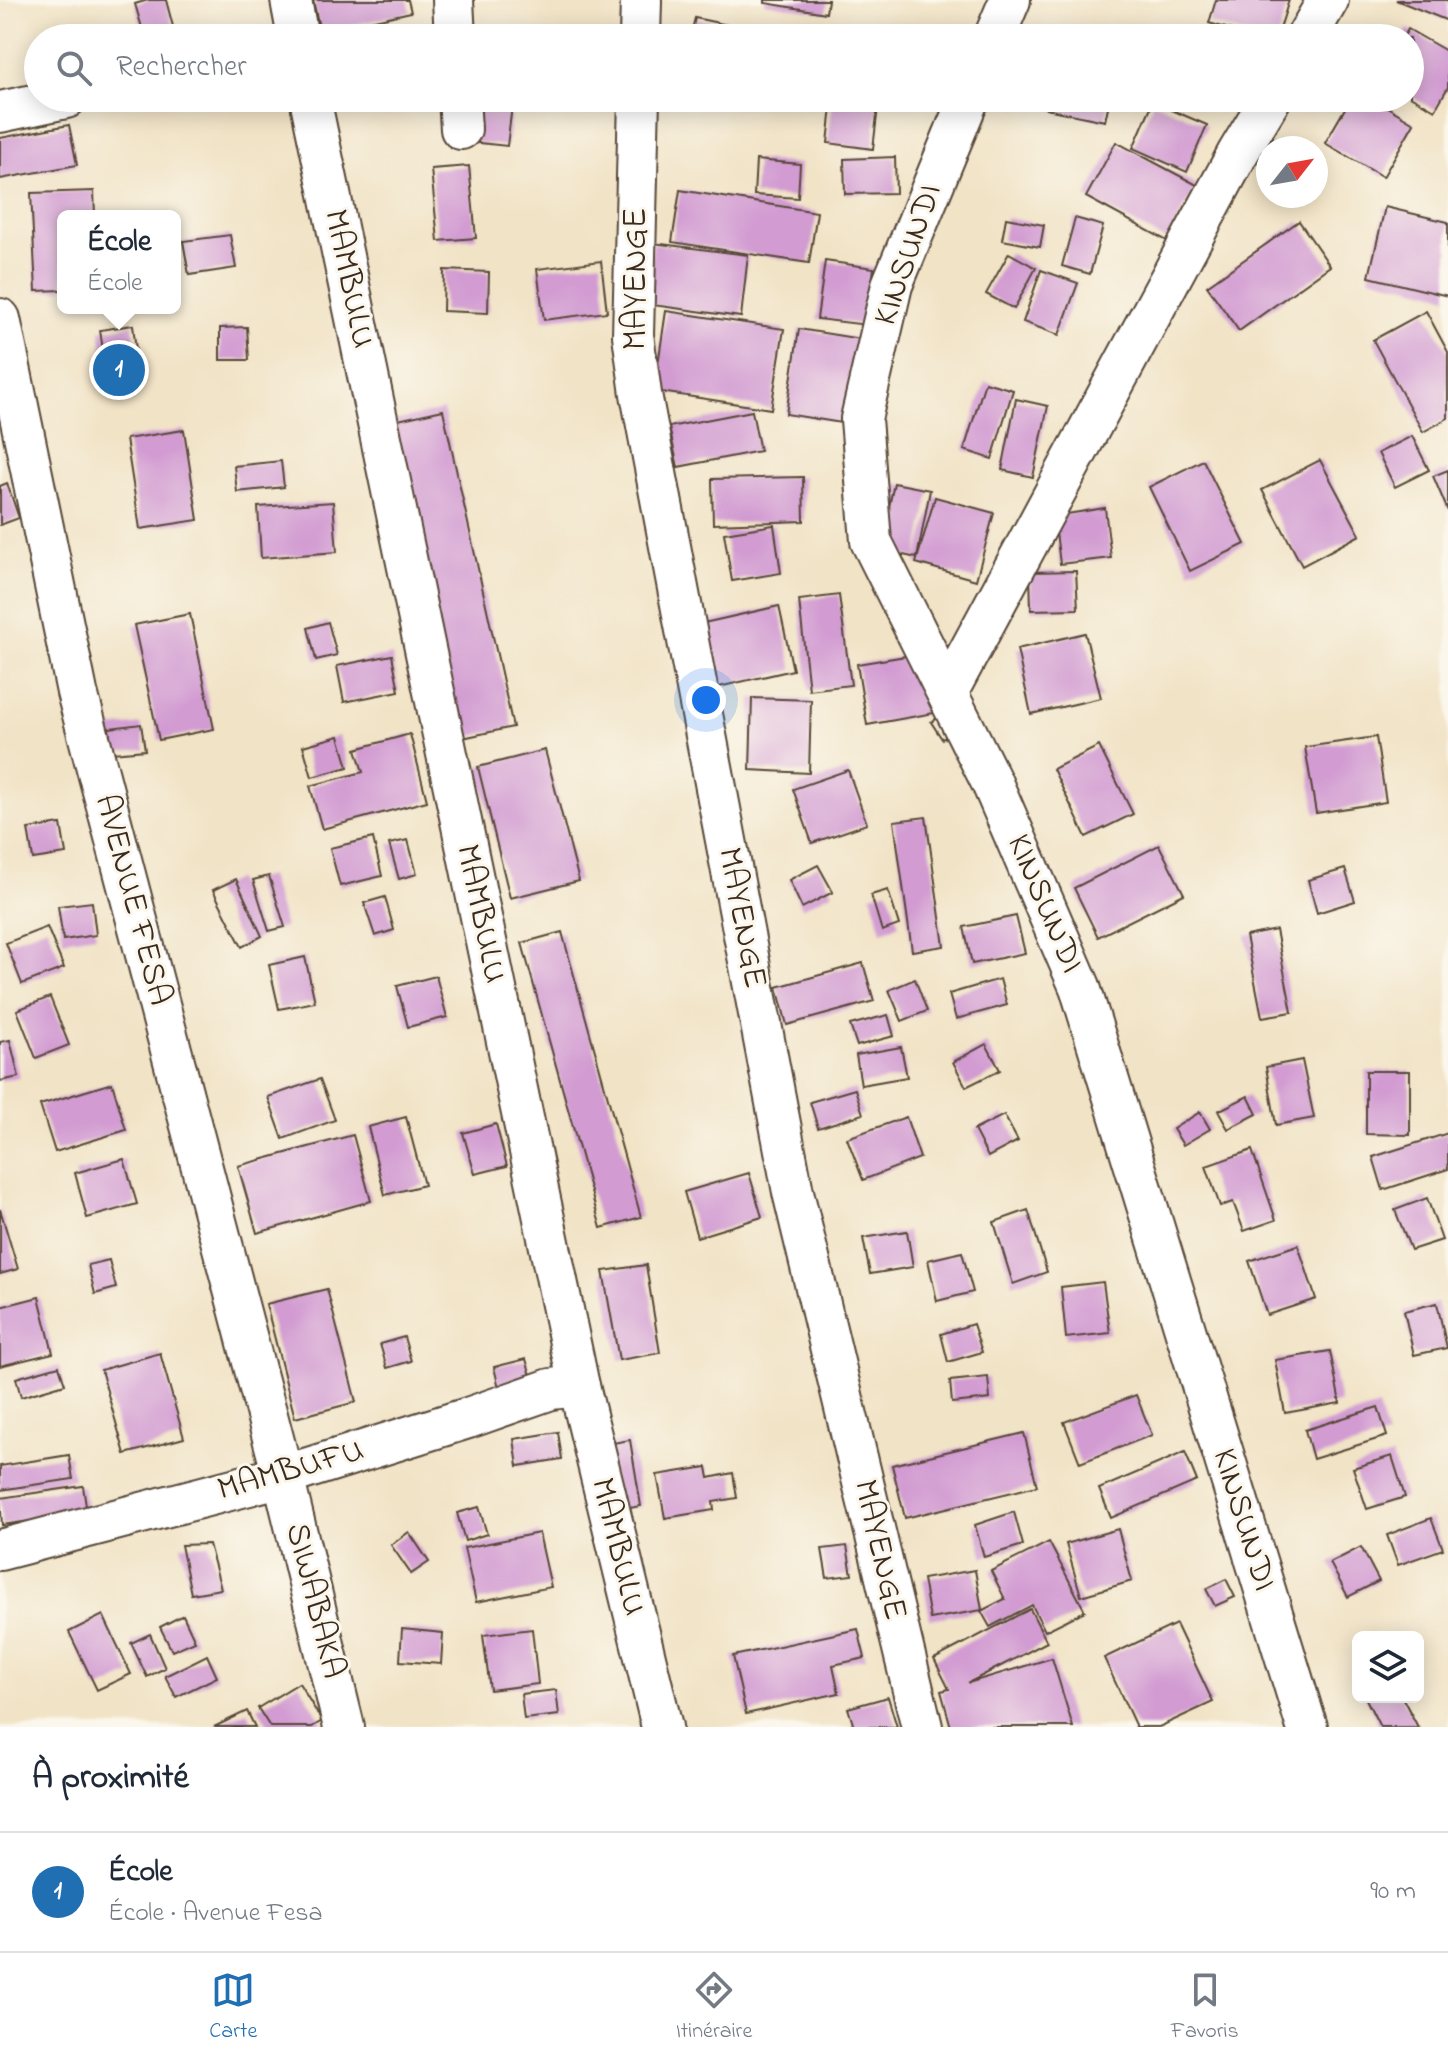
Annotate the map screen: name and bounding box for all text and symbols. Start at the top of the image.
search box [24,24,1424,112]
icon: search [52,46,96,90]
text: Rechercher [116,46,247,90]
north arrow [1256,136,1328,208]
street label: KINSUNDI [861,178,957,332]
street label: MAMBULU [309,205,387,353]
street label: MAYENGE [612,208,662,350]
popup [57,210,181,314]
text: École [87,221,151,265]
text: École [87,265,143,303]
pin: 1 [93,340,145,400]
your location [686,680,726,720]
street label: AVENUE FESA [80,789,184,1011]
street label: KINSUNDI [992,827,1096,981]
street label: MAMBULU [441,840,519,988]
street label: MAYENGE [703,843,779,993]
street label: MAMBUFU [212,1426,370,1516]
street label: KINSUNDI [1198,1443,1288,1597]
street label: MAMBULU [576,1473,658,1621]
street label: MAYENGE [839,1475,919,1625]
street label: SIWABAKA [271,1518,357,1684]
map controls [1352,1631,1424,1703]
button: layers [1352,1631,1424,1703]
text: À proximité [32,1754,189,1804]
text: École [108,1851,173,1895]
text: 1 [54,1873,62,1911]
text: 90 m [1370,1873,1416,1911]
text: École · Avenue Fesa [108,1895,323,1933]
tab: Carte [209,1968,257,2048]
tab: Itinéraire [676,1968,752,2048]
tab: Favoris [1171,1968,1239,2048]

